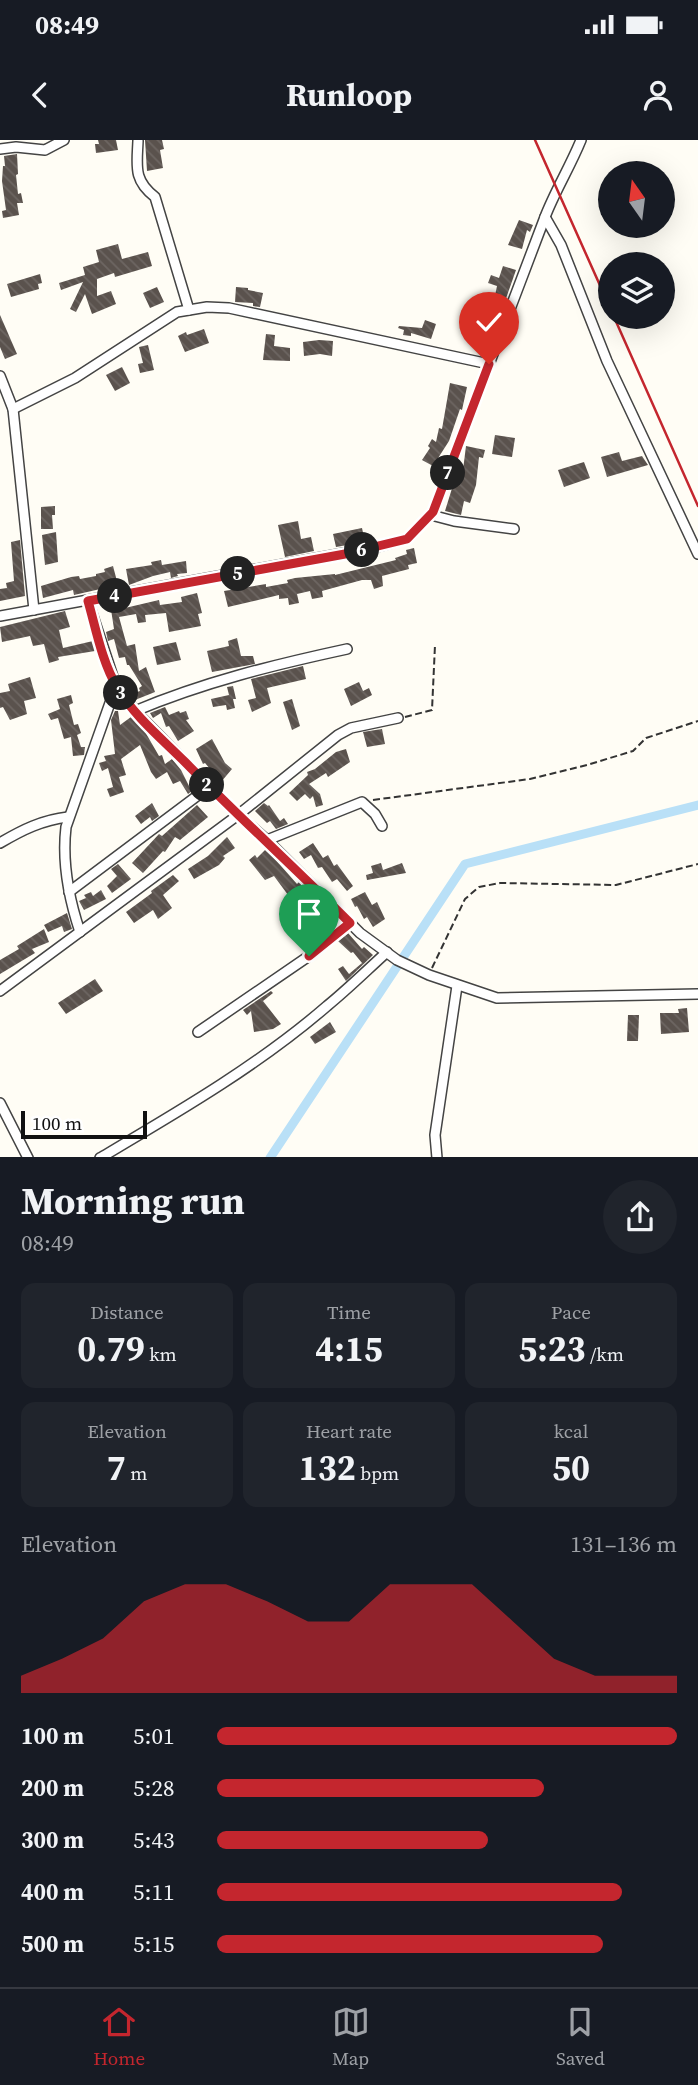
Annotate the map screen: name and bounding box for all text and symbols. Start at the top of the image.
text: 08:49 [35,7,99,43]
text: Runloop [286,73,412,117]
icon: back [21,76,59,114]
icon: person [639,76,677,114]
north arrow [598,161,676,238]
map controls [598,161,675,329]
button: layers [598,252,675,329]
pin [459,292,519,364]
icon: check [470,303,508,341]
pin: 7 [430,456,466,490]
text: 7 [442,459,453,485]
pin: 6 [344,532,380,568]
text: 6 [356,536,367,562]
pin: 5 [220,556,256,592]
text: 5 [232,560,243,586]
pin: 4 [97,578,132,614]
text: 4 [109,582,120,608]
pin: 3 [104,676,138,710]
text: 3 [115,679,126,705]
pin: 2 [190,768,224,802]
text: 2 [201,771,212,797]
pin [279,884,339,956]
icon: arrive [290,895,328,933]
scale bar [21,1108,147,1140]
text: 100 m [32,1110,82,1136]
text: Morning run [21,1175,245,1227]
button: share [603,1180,677,1254]
text: 08:49 [21,1227,74,1259]
text: Distance [90,1299,164,1325]
text: Time [327,1299,371,1325]
text: Pace [551,1299,591,1325]
text: 0.79 [77,1325,145,1373]
text: 4:15 [315,1325,383,1373]
text: 5:23 [518,1325,586,1373]
text: km [145,1341,177,1367]
text: /km [586,1341,624,1367]
text: Elevation [87,1418,167,1444]
text: Heart rate [306,1418,392,1444]
text: kcal [554,1418,588,1444]
text: 7 [107,1444,126,1492]
text: 132 [299,1444,356,1492]
text: 50 [552,1444,590,1492]
text: m [126,1460,147,1486]
text: bpm [356,1460,399,1486]
text: Elevation [21,1528,117,1560]
text: 131–136 m [570,1528,677,1560]
text: 100 m [21,1720,84,1752]
text: 5:01 [133,1720,174,1752]
text: 200 m [21,1772,84,1804]
text: 5:28 [133,1772,174,1804]
text: 300 m [21,1824,84,1856]
text: 5:43 [133,1824,174,1856]
text: 400 m [21,1876,84,1908]
text: 5:11 [133,1876,174,1908]
text: 500 m [21,1928,84,1960]
text: 5:15 [133,1928,174,1960]
tab: Home [93,2003,145,2071]
tab: Map [332,2003,370,2071]
tab: Saved [556,2003,605,2071]

